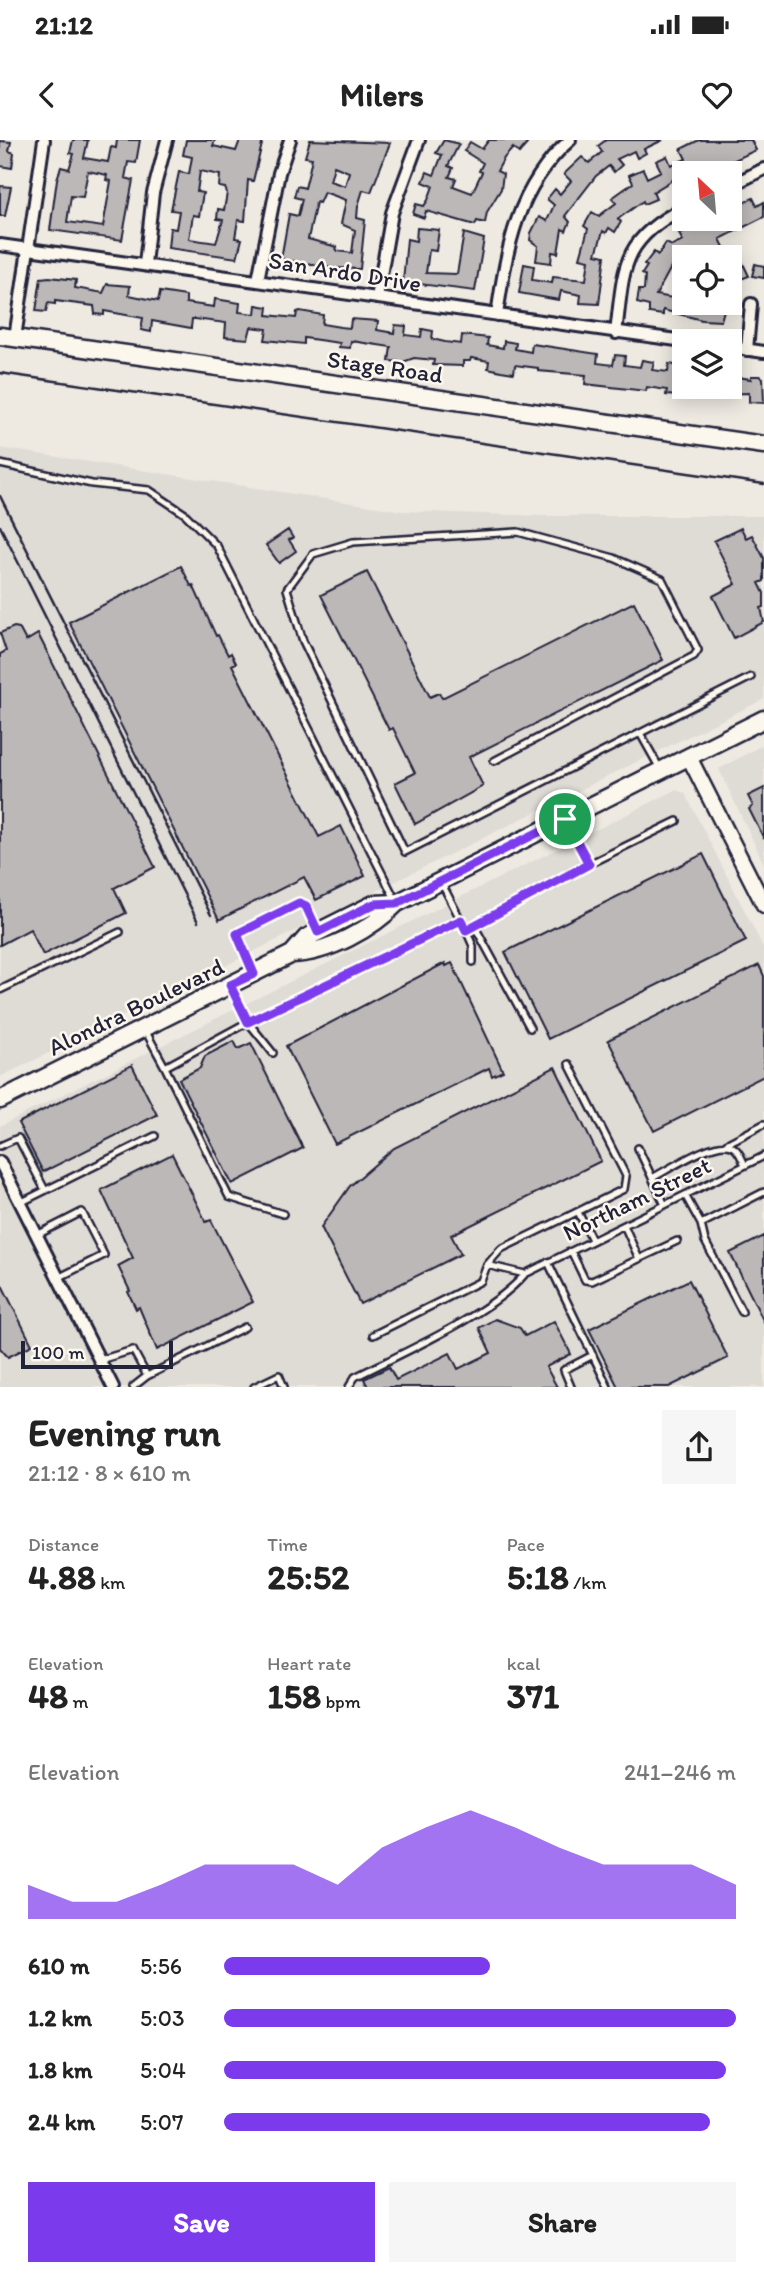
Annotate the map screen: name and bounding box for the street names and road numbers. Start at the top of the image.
street label: San Ardo Drive [267,245,423,298]
street label: Stage Road [325,344,445,389]
street label: Alondra Boulevard [43,951,229,1062]
street label: Northam Street [558,1150,716,1247]

